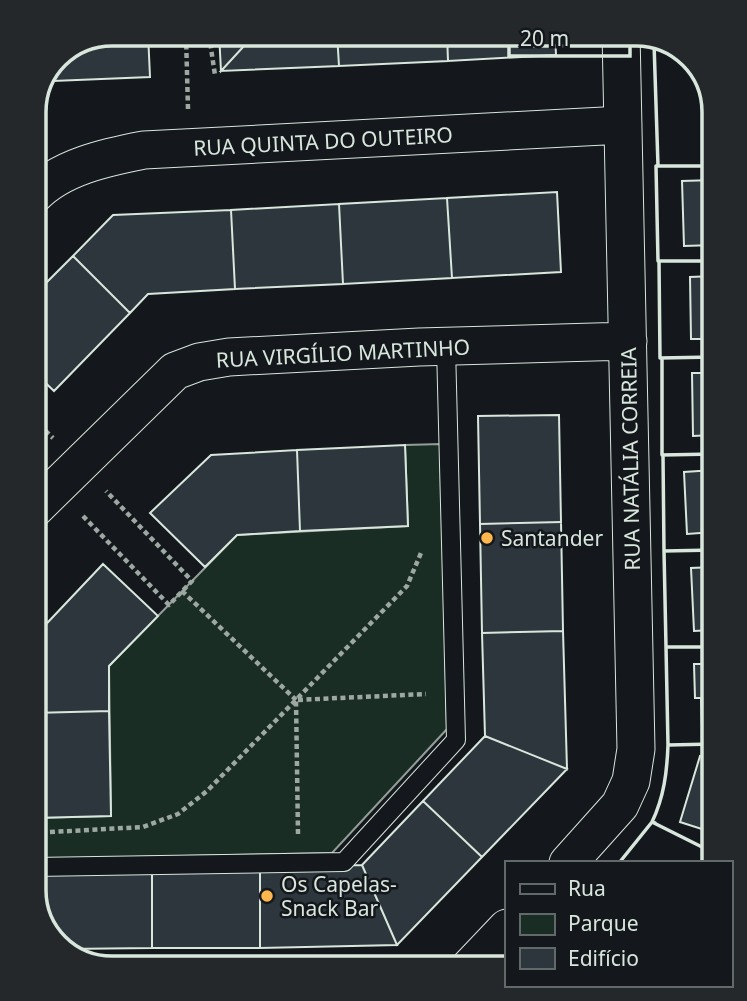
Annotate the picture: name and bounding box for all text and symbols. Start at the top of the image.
scale bar [509,14,630,58]
text: 20 m [520,24,569,52]
street label: RUA QUINTA DO OUTEIRO [193,120,453,162]
street label: RUA VIRGÍLIO MARTINHO [215,332,471,374]
street label: RUA NATÁLIA CORREIA [614,347,646,571]
place label: Santander [501,524,603,552]
marker: Santander [479,530,495,546]
legend [505,861,733,987]
place label: Os Capelas- Snack Bar [281,870,397,922]
text: Rua [568,874,606,902]
marker: Os Capelas- Snack Bar [259,888,275,904]
text: Parque [568,909,638,937]
text: Edifício [568,944,639,972]

